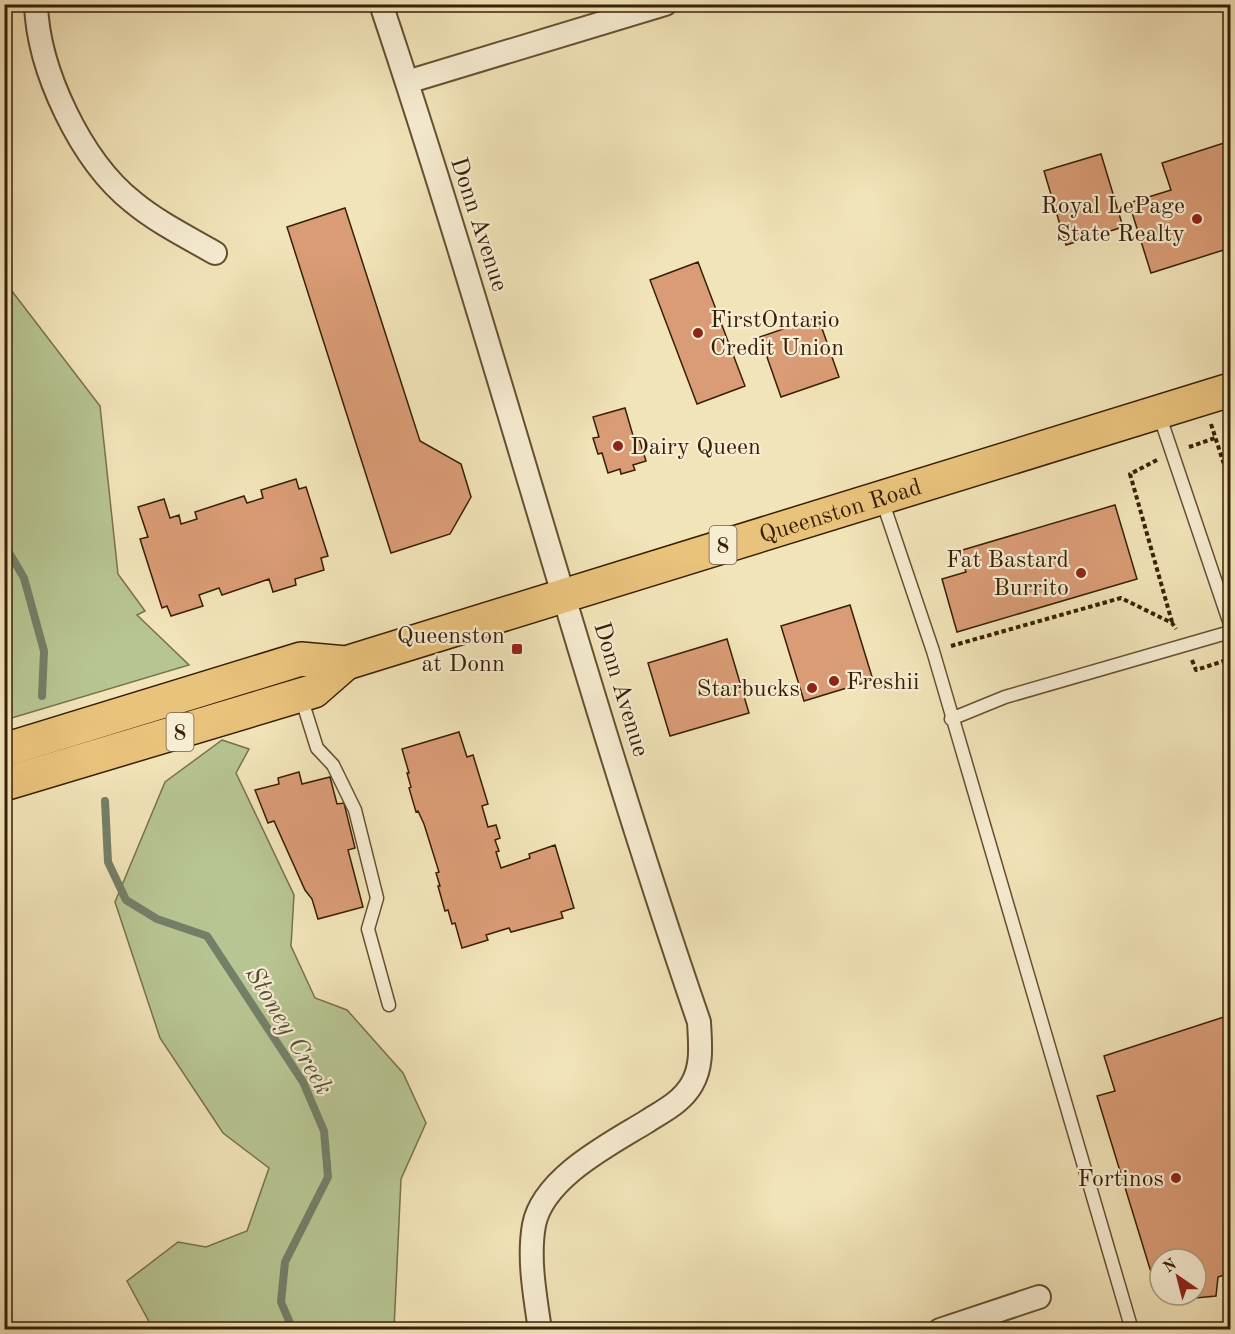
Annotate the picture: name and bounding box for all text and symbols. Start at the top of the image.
street label: Donn Avenue [445,155,511,295]
place label: Royal LePage State Realty [1041,195,1185,247]
marker: Royal LePage State Realty [1190,212,1204,226]
place label: FirstOntario Credit Union [710,309,844,361]
marker: FirstOntario Credit Union [691,326,705,340]
place label: Dairy Queen [630,436,761,460]
marker: Dairy Queen [611,439,625,453]
street label: Queenston Road [757,476,925,549]
road number: 8 [710,526,736,564]
place label: Fat Bastard Burrito [946,549,1069,601]
marker: Fat Bastard Burrito [1074,566,1088,580]
street label: Donn Avenue [588,619,652,760]
place label: Queenston at Donn [397,625,505,677]
marker: Queenston at Donn [510,642,524,656]
place label: Freshii [846,671,920,695]
marker: Freshii [827,674,841,688]
place label: Starbucks [697,678,800,702]
marker: Starbucks [805,681,819,695]
road number: 8 [166,713,194,751]
water label: Stoney Creek [240,962,337,1100]
place label: Fortinos [1078,1168,1164,1192]
marker: Fortinos [1169,1171,1183,1185]
north arrow [1148,1247,1208,1307]
text: N [1161,1256,1181,1276]

